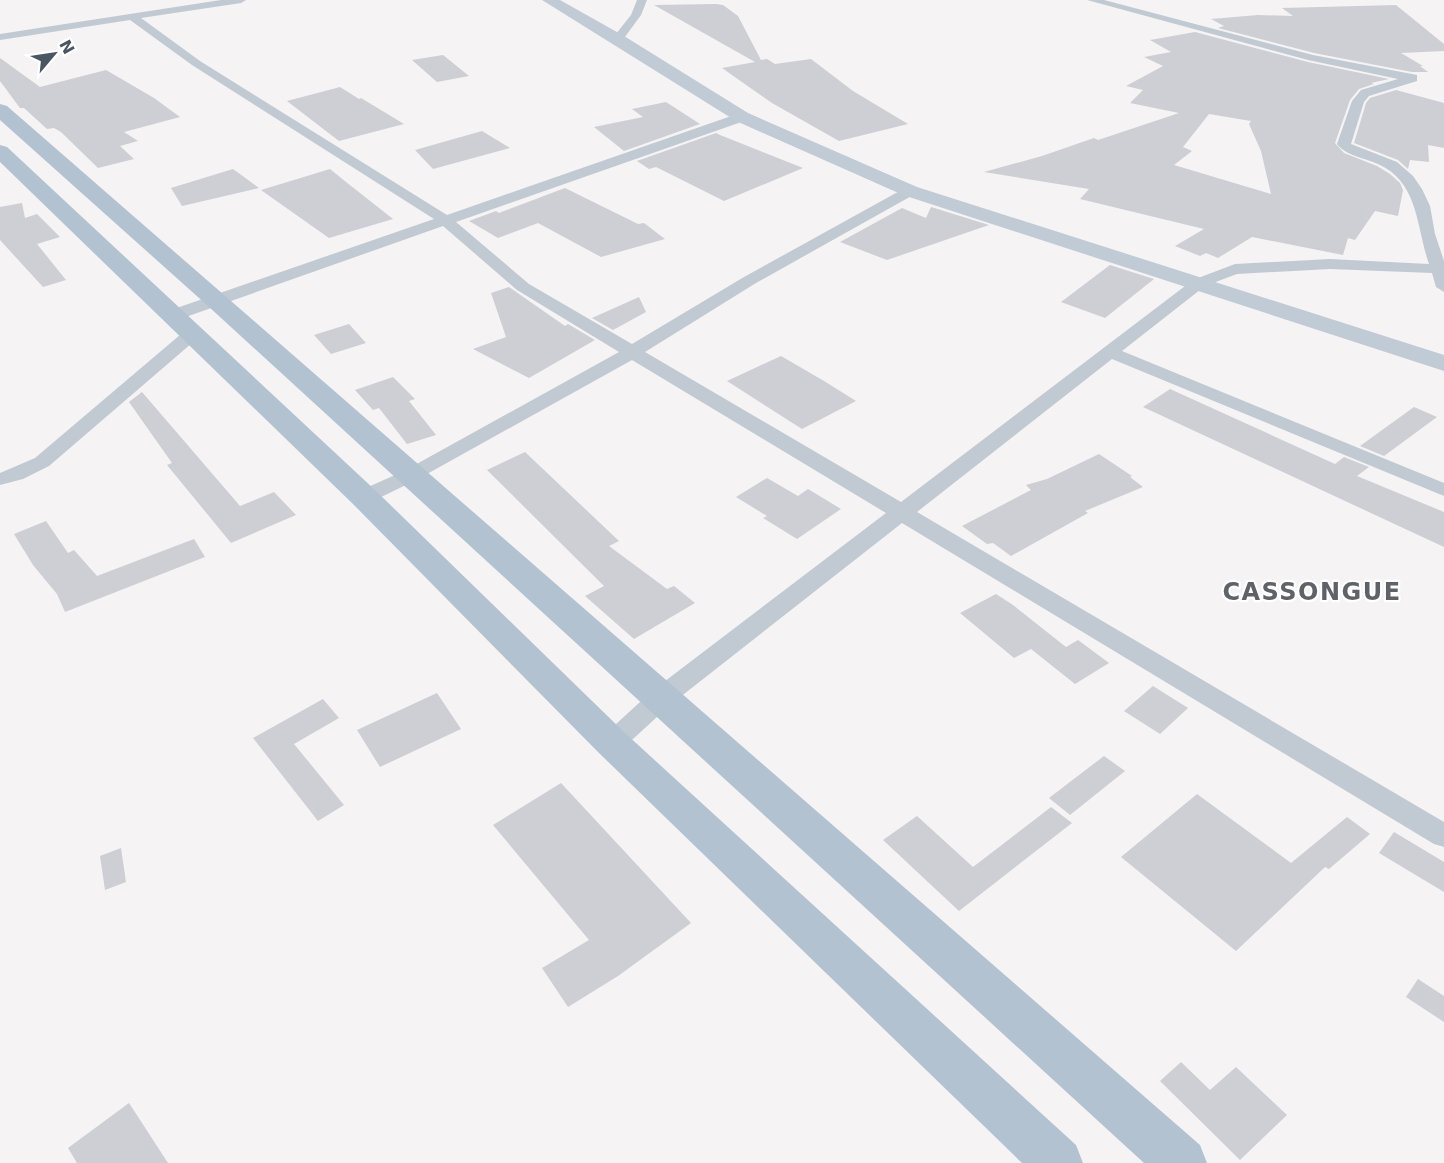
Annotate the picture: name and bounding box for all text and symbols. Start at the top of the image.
north arrow [24,24,84,84]
text: N [55,37,78,57]
district label: CASSONGUE [1222,578,1402,606]

